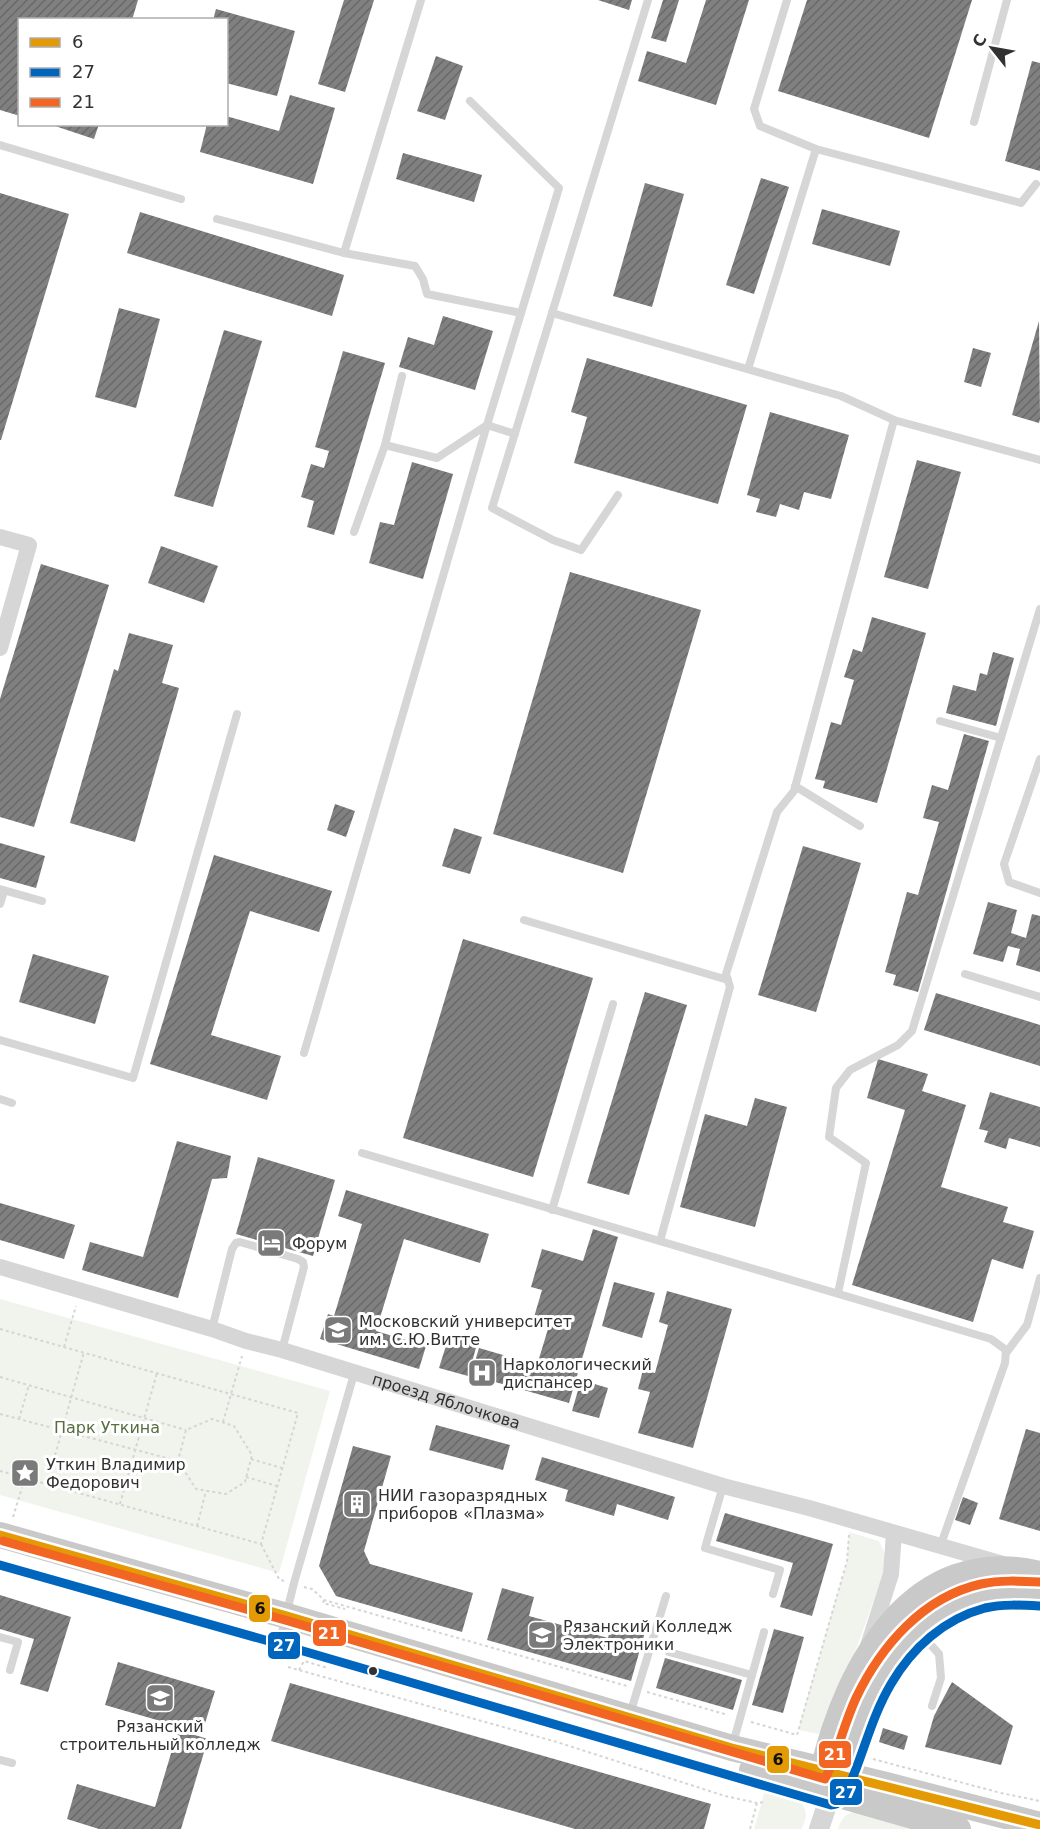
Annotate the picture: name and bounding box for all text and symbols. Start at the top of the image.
legend [18,18,228,126]
north arrow [962,18,1022,78]
text: 6 [72,31,83,52]
text: С [968,31,991,50]
text: 27 [72,61,95,82]
text: 21 [72,91,95,112]
hotel icon: Форум [255,1227,287,1259]
place label: Форум [292,1234,347,1253]
place label: Московский университет им. С.Ю.Витте [359,1312,572,1349]
school or university icon: Московский университет им. С.Ю.Витте [322,1314,354,1346]
place label: Наркологический диспансер [503,1355,652,1392]
hospital icon: Наркологический диспансер [466,1357,498,1389]
street label: проезд Яблочкова [370,1369,523,1432]
park label: Парк Уткина [54,1418,160,1437]
place label: Уткин Владимир Федорович [46,1455,186,1492]
place icon: Уткин Владимир Федорович [9,1457,41,1489]
place label: НИИ газоразрядных приборов «Плазма» [378,1486,547,1523]
building icon: НИИ газоразрядных приборов «Плазма» [341,1488,373,1520]
line badge: 6 [248,1594,271,1623]
text: 6 [254,1599,266,1618]
place label: Рязанский Колледж Электроники [563,1617,732,1654]
line badge: 21 [312,1619,347,1647]
school or university icon: Рязанский Колледж Электроники [526,1619,558,1651]
text: 21 [318,1624,340,1643]
line badge: 27 [267,1631,301,1660]
text: 27 [273,1636,295,1655]
unlabelled marker [367,1665,379,1677]
school or university icon: Рязанский строительный колледж [144,1682,176,1714]
place label: Рязанский строительный колледж [59,1717,261,1754]
line badge: 21 [818,1740,852,1769]
line badge: 6 [766,1745,790,1774]
text: 21 [824,1745,846,1764]
text: 6 [772,1750,784,1769]
line badge: 27 [829,1778,863,1806]
text: 27 [835,1783,857,1802]

